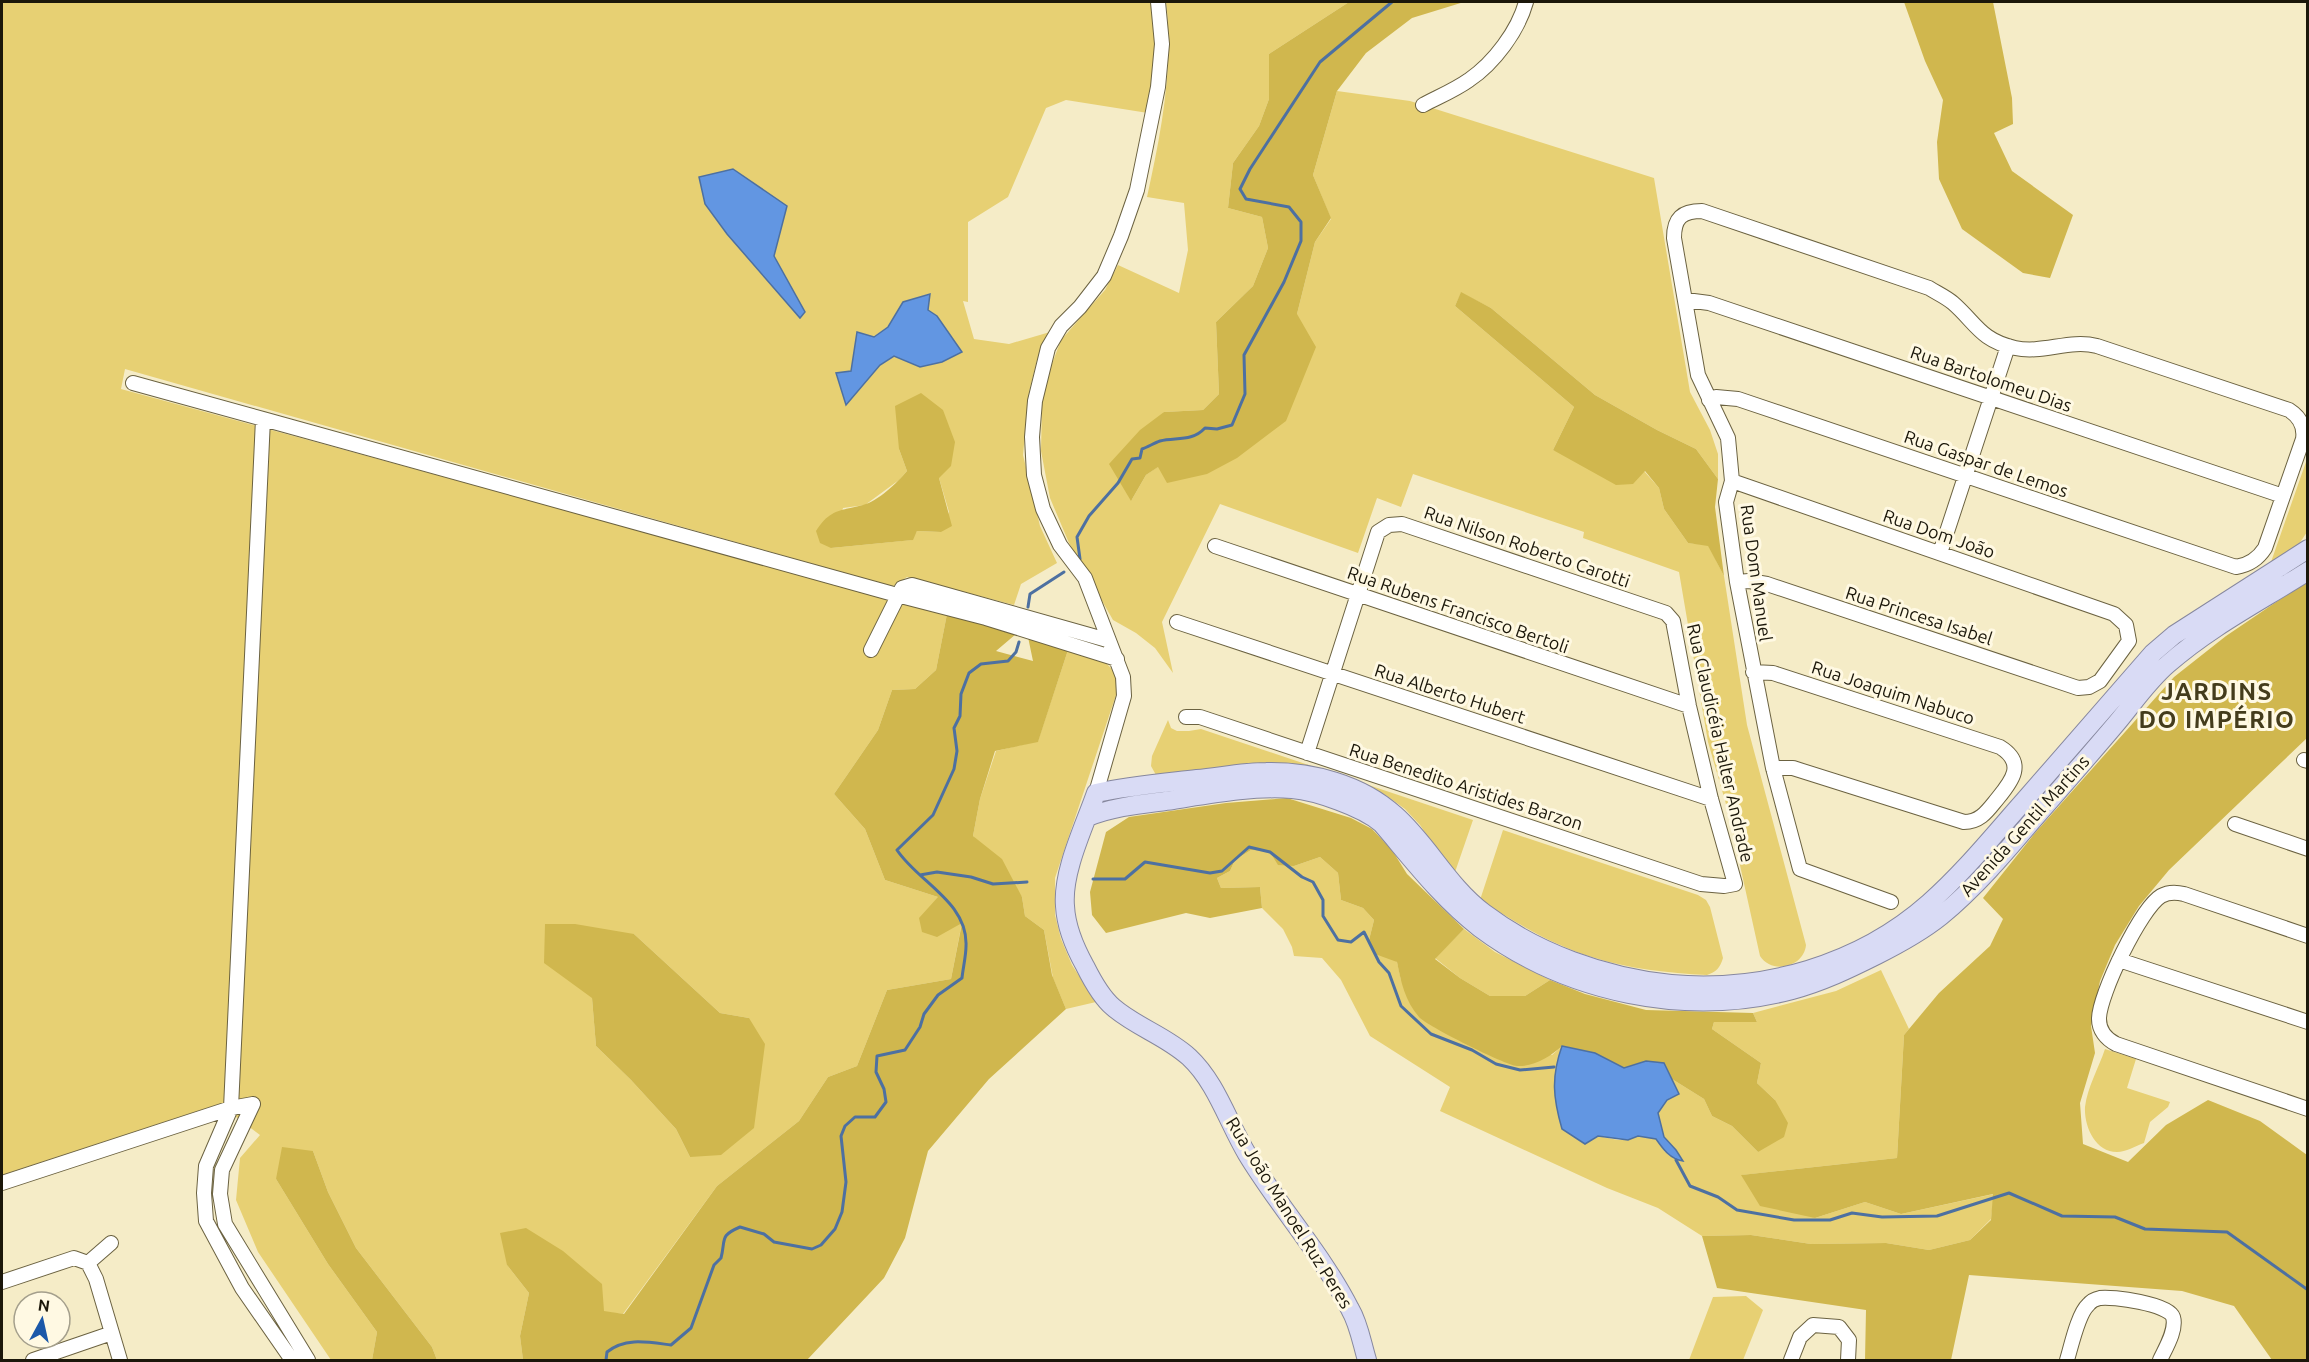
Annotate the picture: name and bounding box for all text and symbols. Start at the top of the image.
street label: Rua Bartolomeu Dias [1908,341,2075,415]
street label: Rua Gaspar de Lemos [1902,426,2071,501]
street label: Rua Nilson Roberto Carotti [1422,501,1633,591]
street label: Rua Dom Manuel [1737,503,1777,643]
street label: Rua Dom João [1881,505,1998,562]
street label: Rua Rubens Francisco Bertoli [1345,562,1572,656]
street label: Rua Princesa Isabel [1843,582,1996,648]
street label: Rua Claudicéia Halter Andrade [1684,621,1758,864]
street label: Rua Joaquim Nabuco [1809,656,1977,728]
street label: Rua Alberto Hubert [1372,659,1528,727]
district label: JARDINS DO IMPÉRIO [2139,678,2295,733]
street label: Rua Benedito Aristides Barzon [1347,739,1585,833]
street label: Avenida Gentil Martins [1956,751,2093,900]
street label: Rua João Manoel Ruz Peres [1223,1113,1357,1312]
north arrow [12,1290,72,1350]
text: N [37,1295,51,1315]

